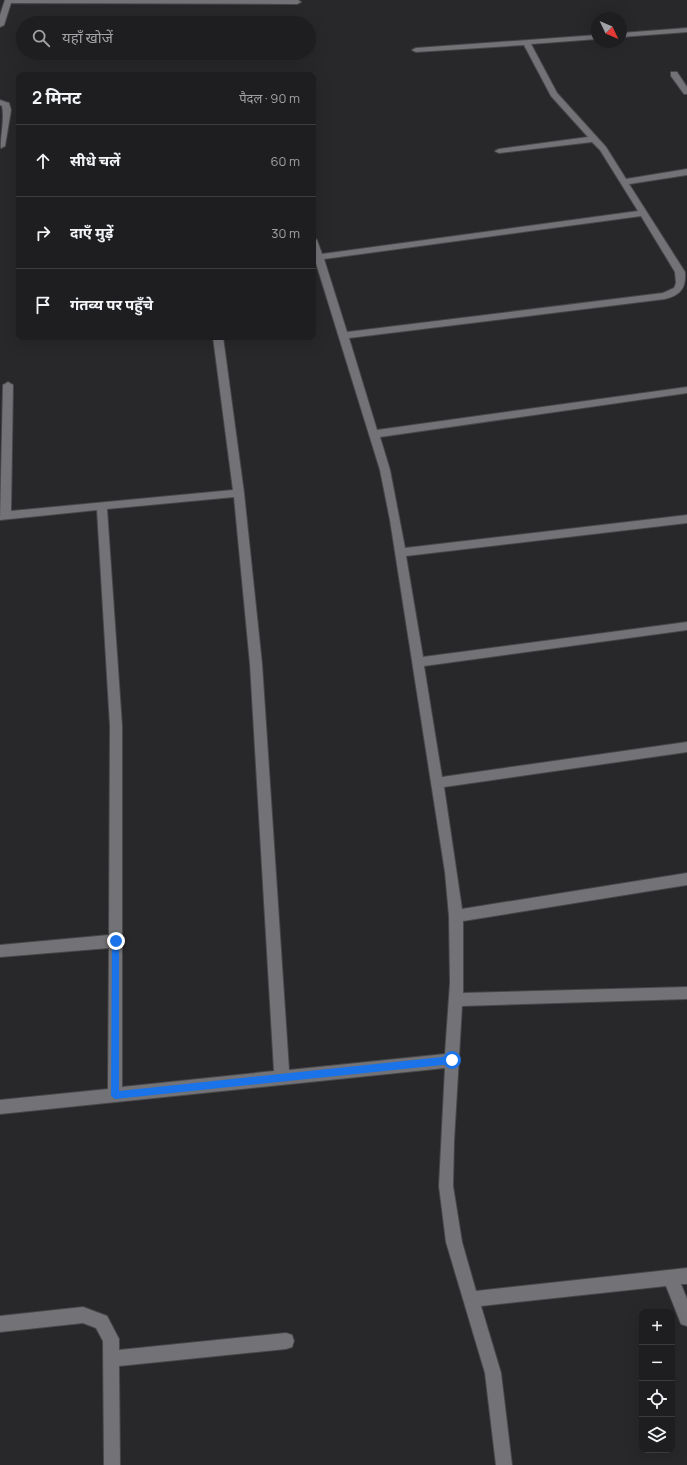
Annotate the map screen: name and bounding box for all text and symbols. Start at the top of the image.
north arrow [591,12,627,48]
search box [16,16,316,60]
icon: search [30,27,52,49]
text: यहाँ खोजें [62,27,113,48]
text: 2 मिनट [32,86,81,109]
text: पैदल · 90 m [239,89,300,107]
icon: ahead [32,150,54,172]
text: सीधे चलें [70,150,120,171]
text: 60 m [270,152,300,170]
icon: right [32,222,54,244]
text: दाएँ मुड़ें [70,222,113,243]
text: 30 m [271,224,300,242]
icon: arrive [32,294,54,316]
text: गंतव्य पर पहुँचे [70,294,153,315]
route end [107,932,125,950]
route start [443,1051,461,1069]
map controls [639,1309,675,1453]
button: + [639,1309,675,1345]
button: − [639,1345,675,1381]
button: locate [639,1381,675,1417]
button: layers [639,1417,675,1453]

